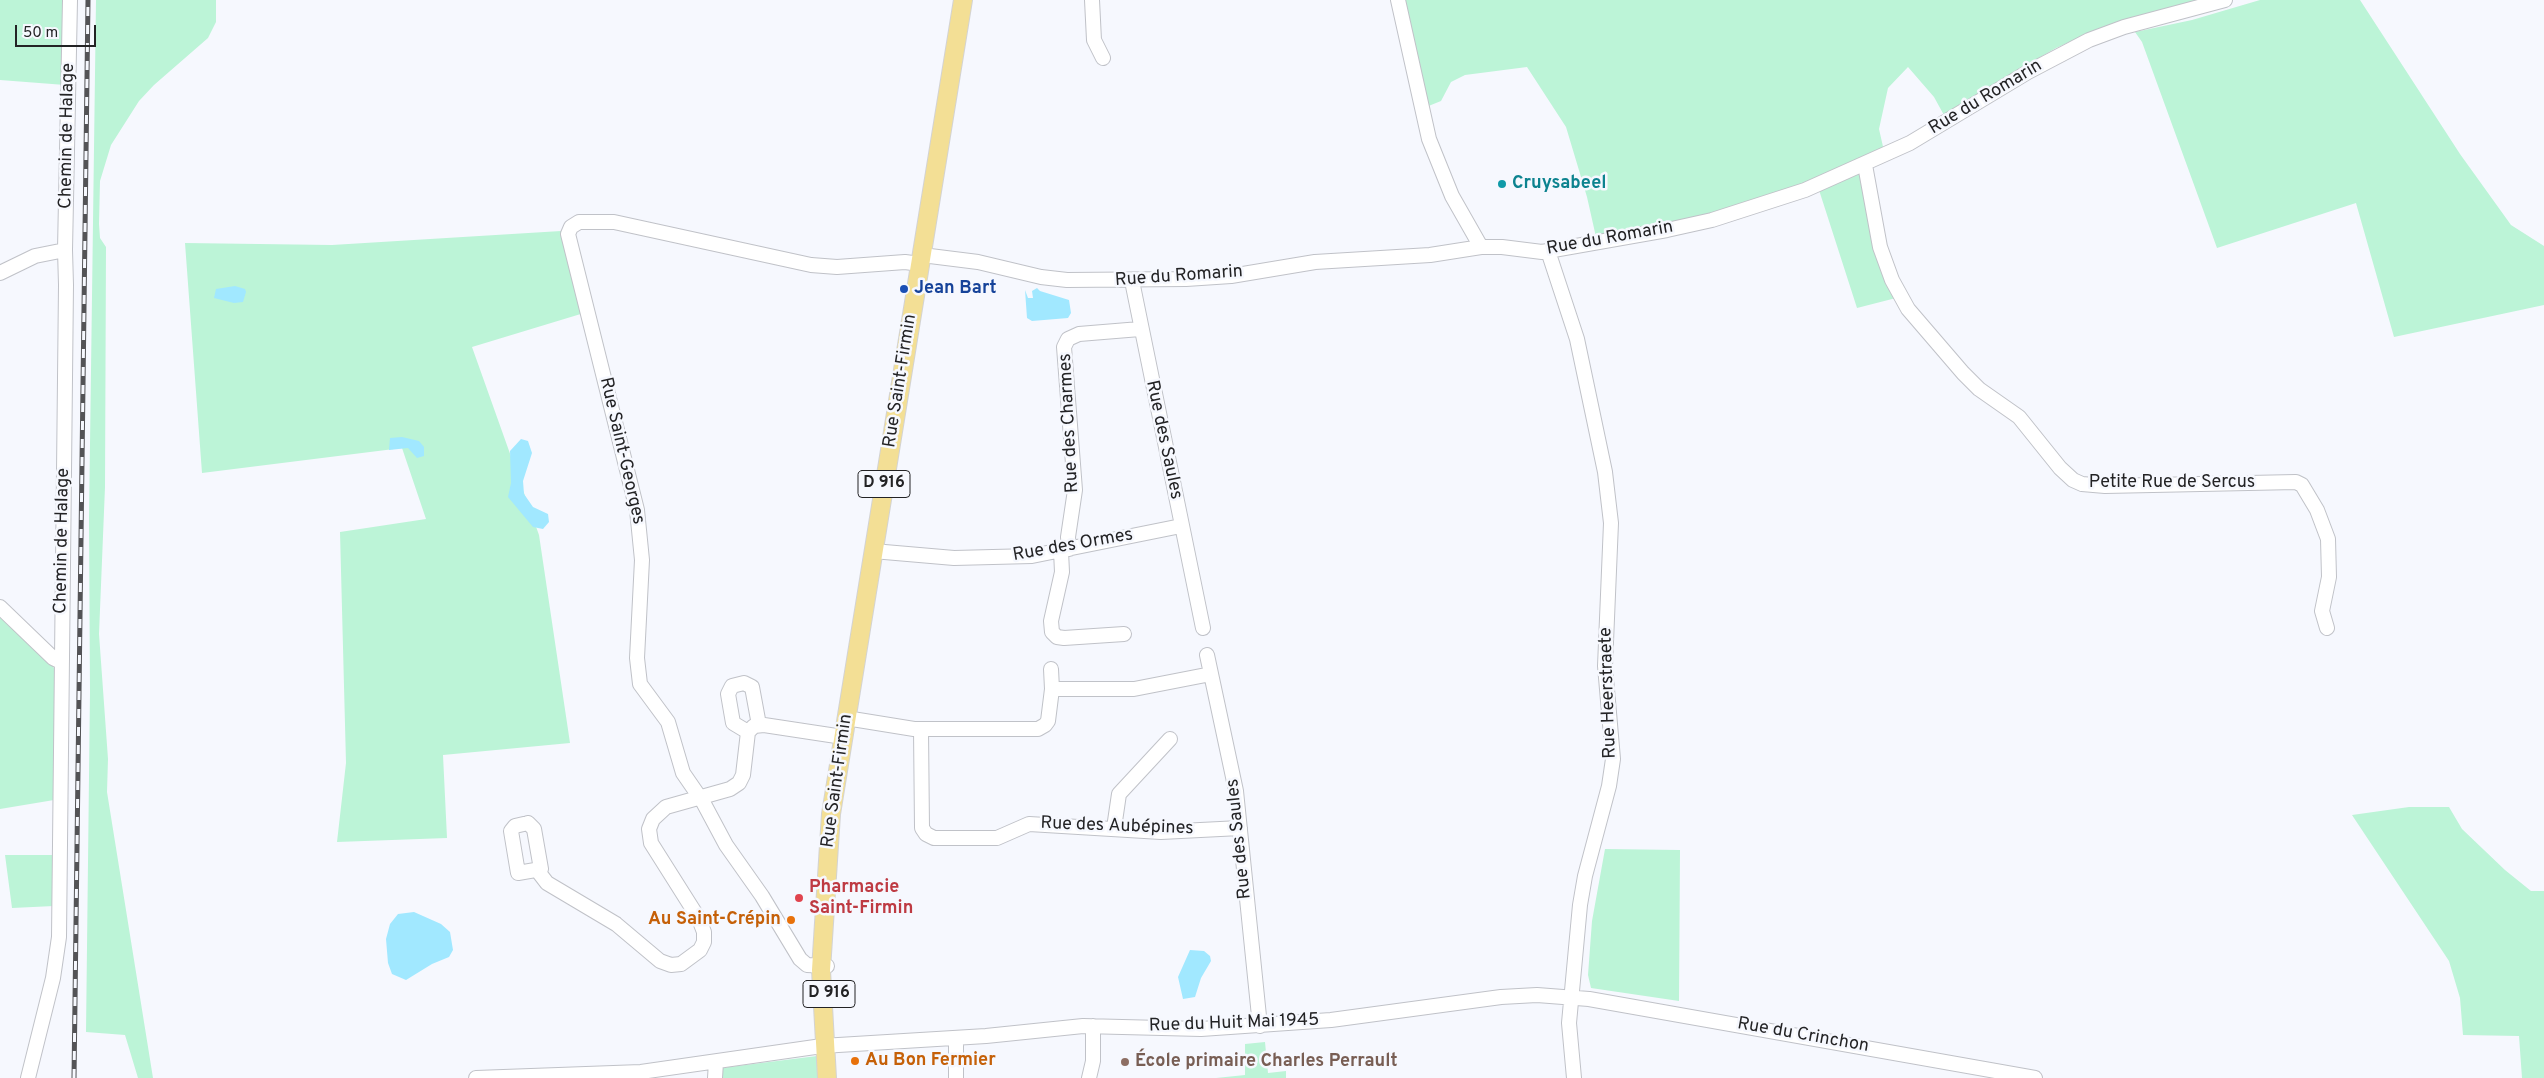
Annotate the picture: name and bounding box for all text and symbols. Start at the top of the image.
scale bar [18,15,99,47]
text: 50 m [23,24,58,43]
street label: Rue du Romarin [1925,56,2047,140]
street label: Chemin de Halage [56,63,80,209]
place label: Cruysabeel [1512,173,1606,195]
marker: Cruysabeel [1496,178,1508,190]
street label: Rue du Romarin [1545,217,1675,261]
street label: Rue du Romarin [1114,262,1244,292]
place label: Jean Bart [914,278,997,300]
marker: Jean Bart [898,283,910,295]
street label: Rue Saint-Firmin [880,313,922,449]
street label: Rue des Charmes [1056,353,1084,493]
street label: Rue Saint-Georges [594,375,648,527]
street label: Rue des Saules [1140,379,1186,501]
street label: Chemin de Halage [51,468,75,614]
road number: D 916 [858,470,910,498]
street label: Petite Rue de Sercus [2089,472,2255,494]
street label: Rue des Ormes [1011,525,1135,567]
street label: Rue Heerstraete [1596,627,1622,759]
street label: Rue Saint-Firmin [818,713,858,849]
street label: Rue des Saules [1223,778,1257,900]
street label: Rue des Aubépines [1040,814,1194,840]
place label: Pharmacie Saint-Firmin [809,877,913,920]
marker: Pharmacie Saint-Firmin [793,892,805,904]
place label: Au Saint-Crépin [648,909,781,931]
marker: Au Saint-Crépin [785,914,797,926]
road number: D 916 [803,981,855,1008]
street label: Rue du Huit Mai 1945 [1148,1010,1320,1038]
street label: Rue du Crinchon [1736,1014,1870,1058]
place label: Au Bon Fermier [865,1050,996,1072]
place label: École primaire Charles Perrault [1135,1051,1398,1073]
marker: Au Bon Fermier [849,1055,861,1067]
marker: École primaire Charles Perrault [1119,1056,1131,1068]

